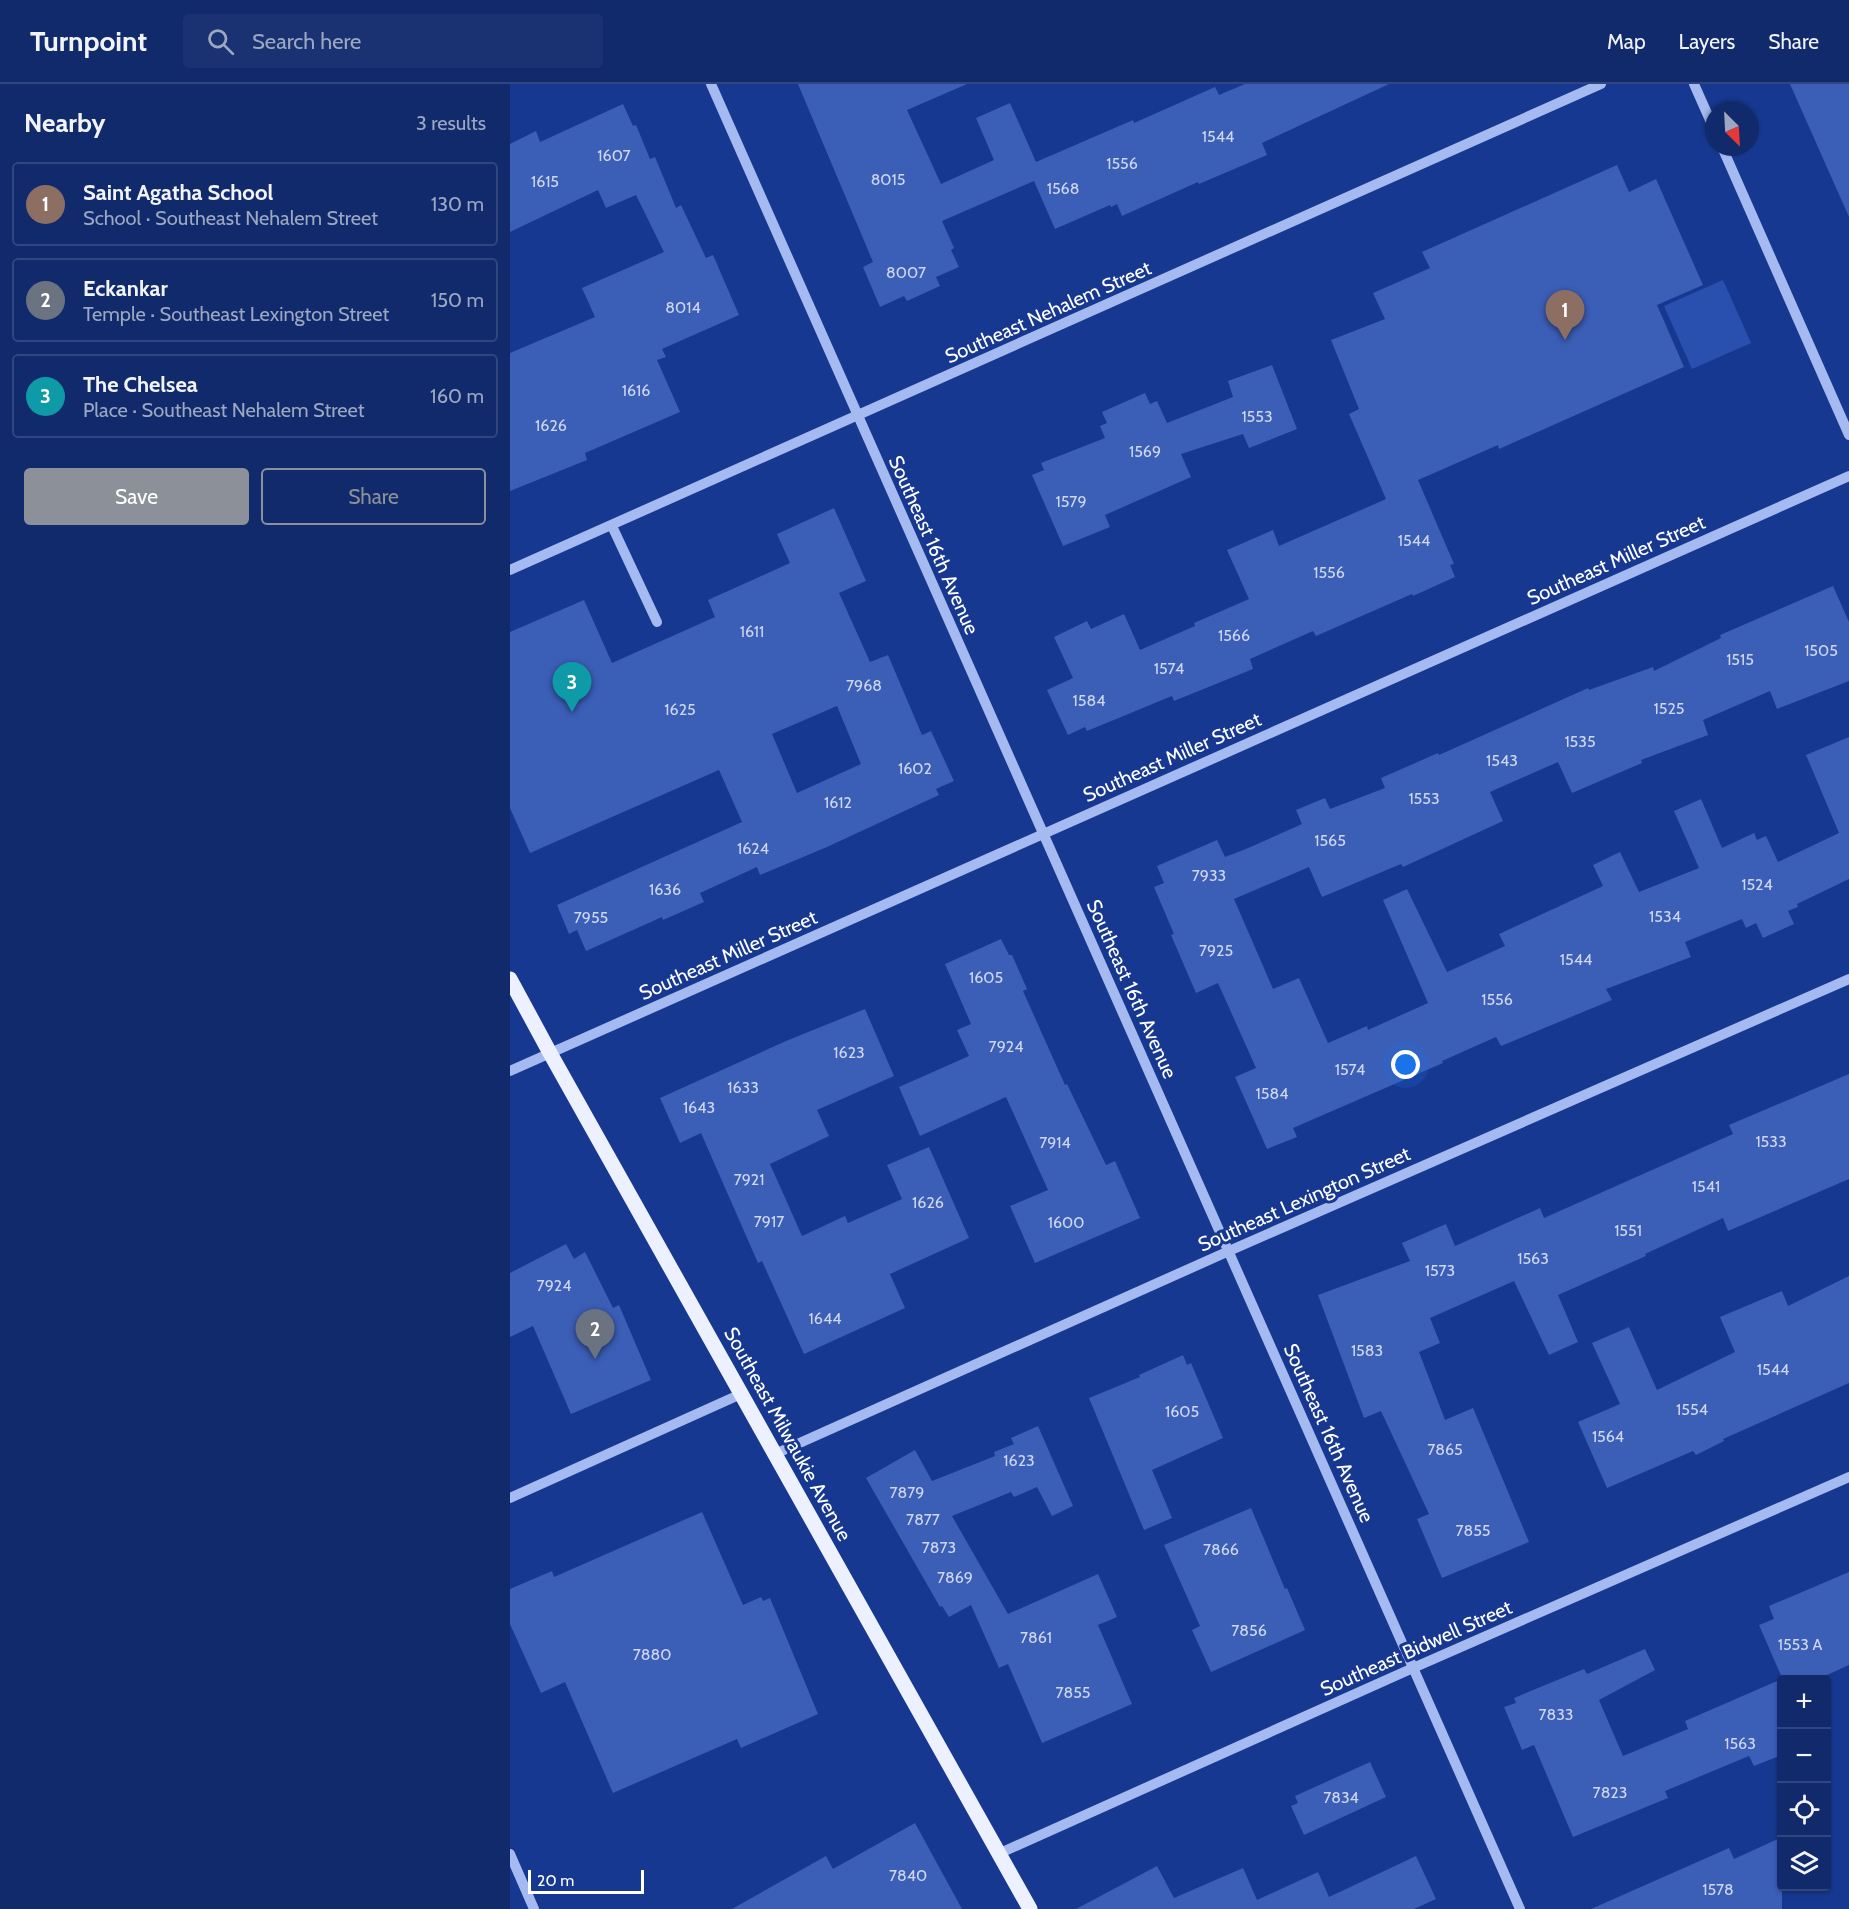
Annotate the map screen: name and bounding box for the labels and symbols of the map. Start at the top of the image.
north arrow [1705,102,1759,156]
house number: 1544 [1202,127,1234,146]
house number: 1607 [597,146,631,165]
house number: 1556 [1106,154,1138,173]
house number: 8015 [871,170,905,189]
house number: 1615 [531,172,559,191]
house number: 1568 [1047,179,1079,198]
street label: Southeast Nehalem Street [941,256,1155,368]
house number: 8007 [886,263,926,282]
pin: 1 [1546,290,1584,340]
house number: 8014 [665,298,701,317]
house number: 1616 [622,381,650,400]
house number: 1553 [1241,407,1273,426]
house number: 1626 [535,416,567,435]
house number: 1569 [1129,442,1161,461]
street label: Southeast 16th Avenue [884,452,984,638]
house number: 1579 [1055,492,1087,511]
street label: Southeast Miller Street [1523,510,1709,610]
house number: 1544 [1398,531,1430,550]
house number: 1556 [1313,563,1345,582]
house number: 1611 [740,622,764,641]
house number: 1566 [1218,626,1250,645]
house number: 1505 [1804,641,1838,660]
house number: 1515 [1726,650,1754,669]
house number: 1574 [1154,659,1184,678]
pin: 3 [552,662,592,712]
house number: 7968 [846,676,882,695]
house number: 1584 [1073,691,1105,710]
house number: 1525 [1654,699,1684,718]
house number: 1625 [664,700,696,719]
street label: Southeast Miller Street [1079,707,1265,807]
house number: 1535 [1564,732,1596,751]
house number: 1543 [1486,751,1518,770]
house number: 1602 [898,759,932,778]
house number: 1553 [1408,789,1440,808]
house number: 1612 [824,793,852,812]
house number: 1565 [1314,831,1346,850]
house number: 1624 [737,839,769,858]
house number: 7933 [1192,866,1226,885]
house number: 1524 [1741,875,1773,894]
house number: 1636 [649,880,681,899]
street label: Southeast 16th Avenue [1082,896,1182,1082]
street label: Southeast Miller Street [635,905,821,1005]
house number: 1534 [1649,907,1681,926]
house number: 7955 [574,908,608,927]
house number: 7925 [1199,941,1233,960]
house number: 1544 [1560,950,1592,969]
house number: 1605 [969,968,1003,987]
house number: 1556 [1481,990,1513,1009]
house number: 7924 [989,1037,1023,1056]
house number: 1623 [833,1043,865,1062]
your location [1391,1050,1420,1079]
house number: 1574 [1335,1060,1365,1079]
house number: 1633 [727,1078,759,1097]
house number: 1584 [1256,1084,1288,1103]
house number: 1643 [683,1098,715,1117]
house number: 1533 [1755,1132,1787,1151]
house number: 7914 [1039,1133,1071,1152]
street label: Southeast Lexington Street [1194,1141,1414,1257]
house number: 7921 [734,1170,764,1189]
house number: 1541 [1692,1177,1720,1196]
house number: 1626 [912,1193,944,1212]
house number: 7917 [754,1212,784,1231]
house number: 1600 [1048,1213,1084,1232]
house number: 1551 [1614,1221,1642,1240]
house number: 1563 [1517,1249,1549,1268]
house number: 1573 [1425,1261,1455,1280]
house number: 7924 [537,1276,571,1295]
house number: 1644 [809,1309,841,1328]
pin: 2 [576,1310,614,1359]
street label: Southeast Milwaukie Avenue [719,1323,857,1545]
street label: Southeast 16th Avenue [1279,1340,1379,1526]
house number: 1583 [1351,1341,1383,1360]
house number: 1544 [1757,1360,1789,1379]
house number: 1554 [1676,1400,1708,1419]
house number: 1605 [1165,1402,1199,1421]
house number: 1564 [1592,1427,1624,1446]
house number: 7865 [1427,1440,1463,1459]
house number: 1623 [1003,1451,1035,1470]
house number: 7879 [890,1483,924,1502]
house number: 7877 [906,1510,940,1529]
house number: 7855 [1455,1521,1491,1540]
house number: 7873 [922,1538,956,1557]
house number: 7866 [1203,1540,1239,1559]
house number: 7869 [937,1568,973,1587]
street label: Southeast Bidwell Street [1316,1595,1516,1701]
house number: 7856 [1231,1621,1267,1640]
house number: 7861 [1020,1628,1052,1647]
house number: 1553 A [1778,1635,1822,1654]
house number: 7880 [633,1645,671,1664]
house number: 7855 [1055,1683,1091,1702]
house number: 7833 [1538,1705,1574,1724]
house number: 1563 [1724,1734,1756,1753]
house number: 7823 [1593,1783,1627,1802]
house number: 7834 [1323,1788,1359,1807]
house number: 7840 [889,1866,927,1885]
scale bar [528,1867,644,1894]
house number: 1578 [1702,1880,1734,1899]

